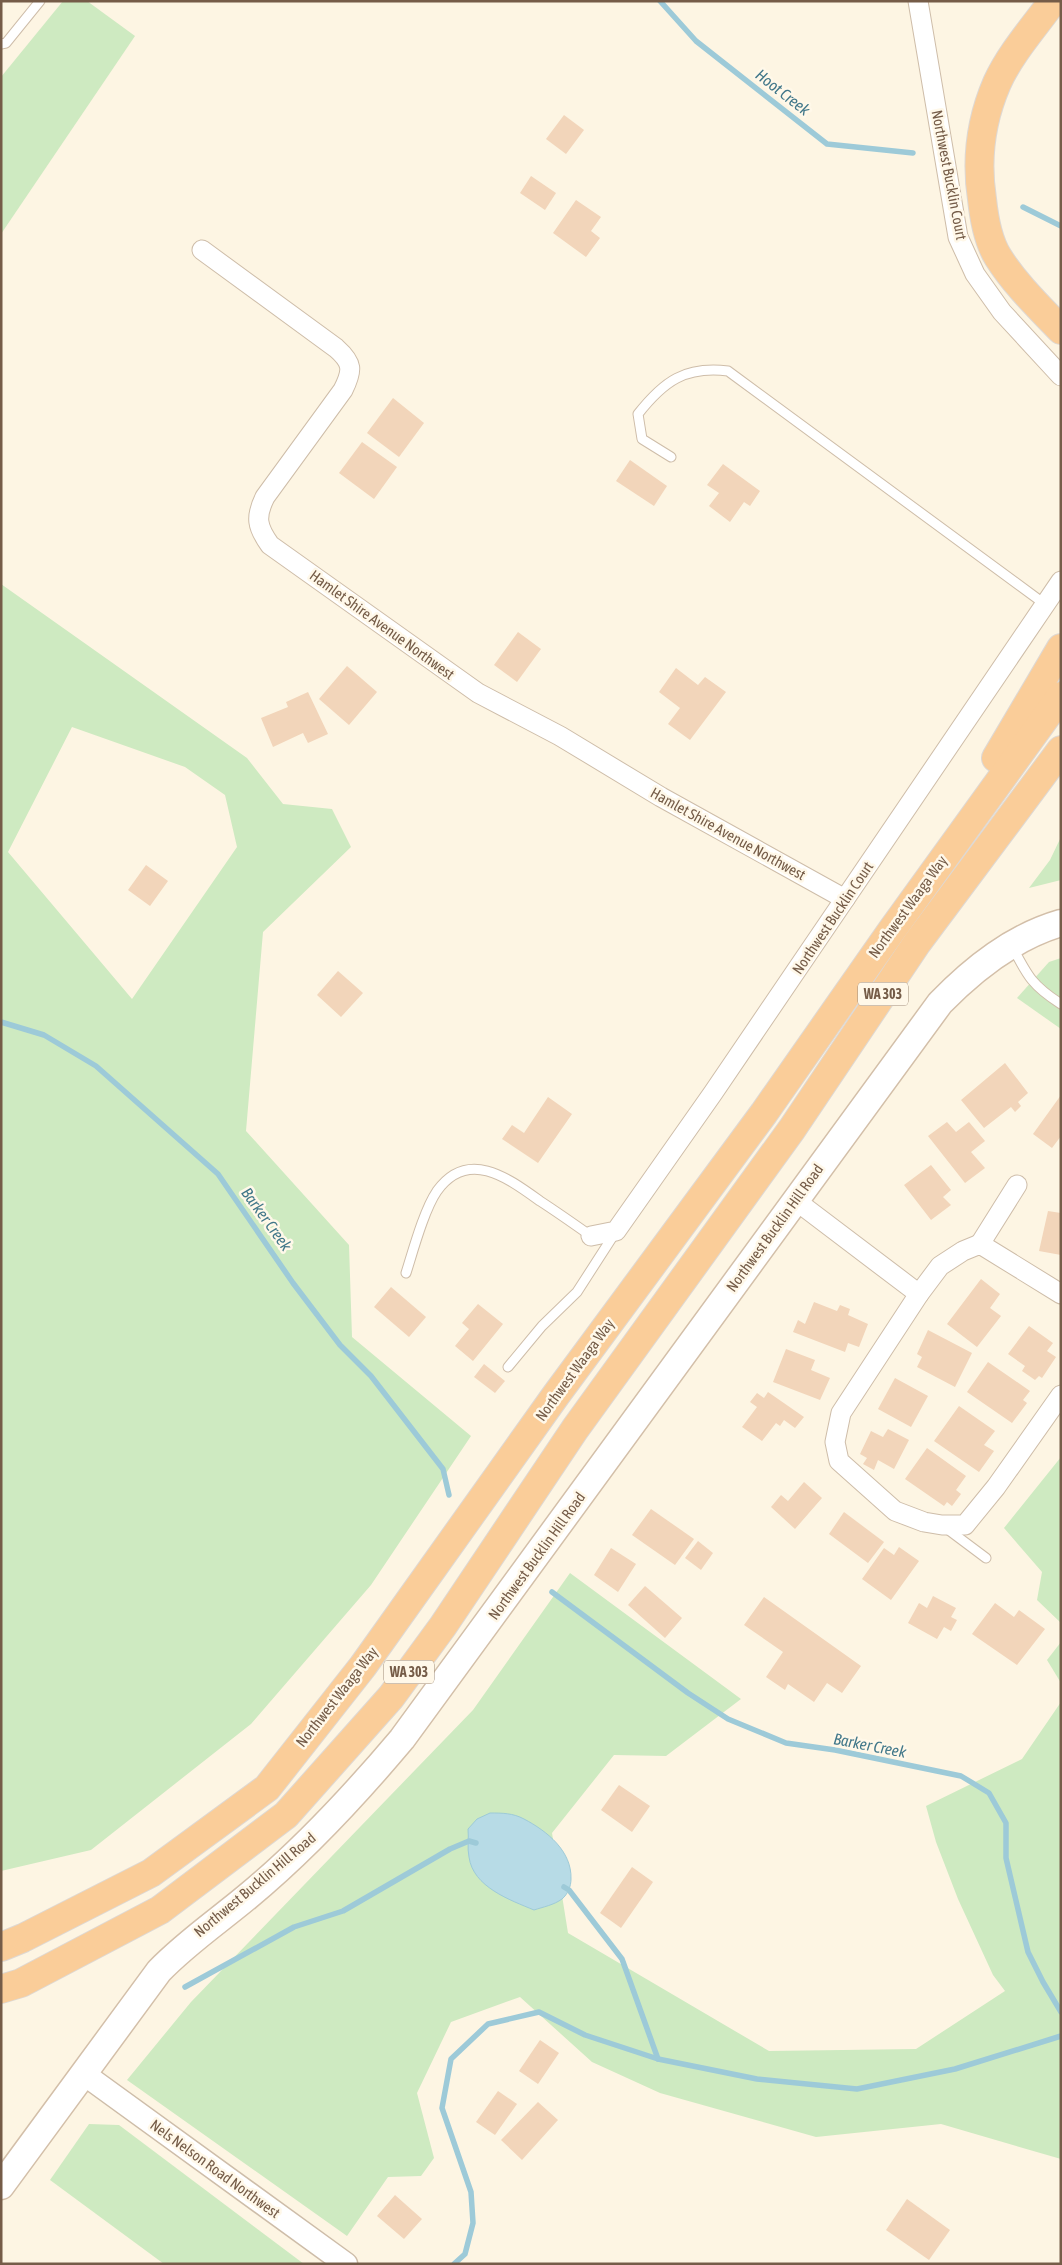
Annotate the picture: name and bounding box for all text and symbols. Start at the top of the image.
water label: Hoot Creek [752,65,814,119]
street label: Northwest Bucklin Court [929,109,970,241]
street label: Hamlet Shire Avenue Northwest [307,566,458,683]
street label: Hamlet Shire Avenue Northwest [648,784,809,883]
street label: Northwest Waaga Way [865,852,950,961]
street label: Northwest Bucklin Court [789,858,877,977]
road number: WA 303 [858,982,908,1006]
street label: Northwest Bucklin Hill Road [723,1161,826,1295]
water label: Barker Creek [238,1184,296,1255]
street label: Northwest Waaga Way [532,1315,617,1424]
street label: Northwest Bucklin Hill Road [485,1489,588,1623]
street label: Northwest Waaga Way [292,1643,381,1750]
road number: WA 303 [384,1660,434,1684]
water label: Barker Creek [832,1729,909,1761]
street label: Northwest Bucklin Hill Road [191,1829,319,1940]
street label: Nels Nelson Road Northwest [147,2116,283,2221]

